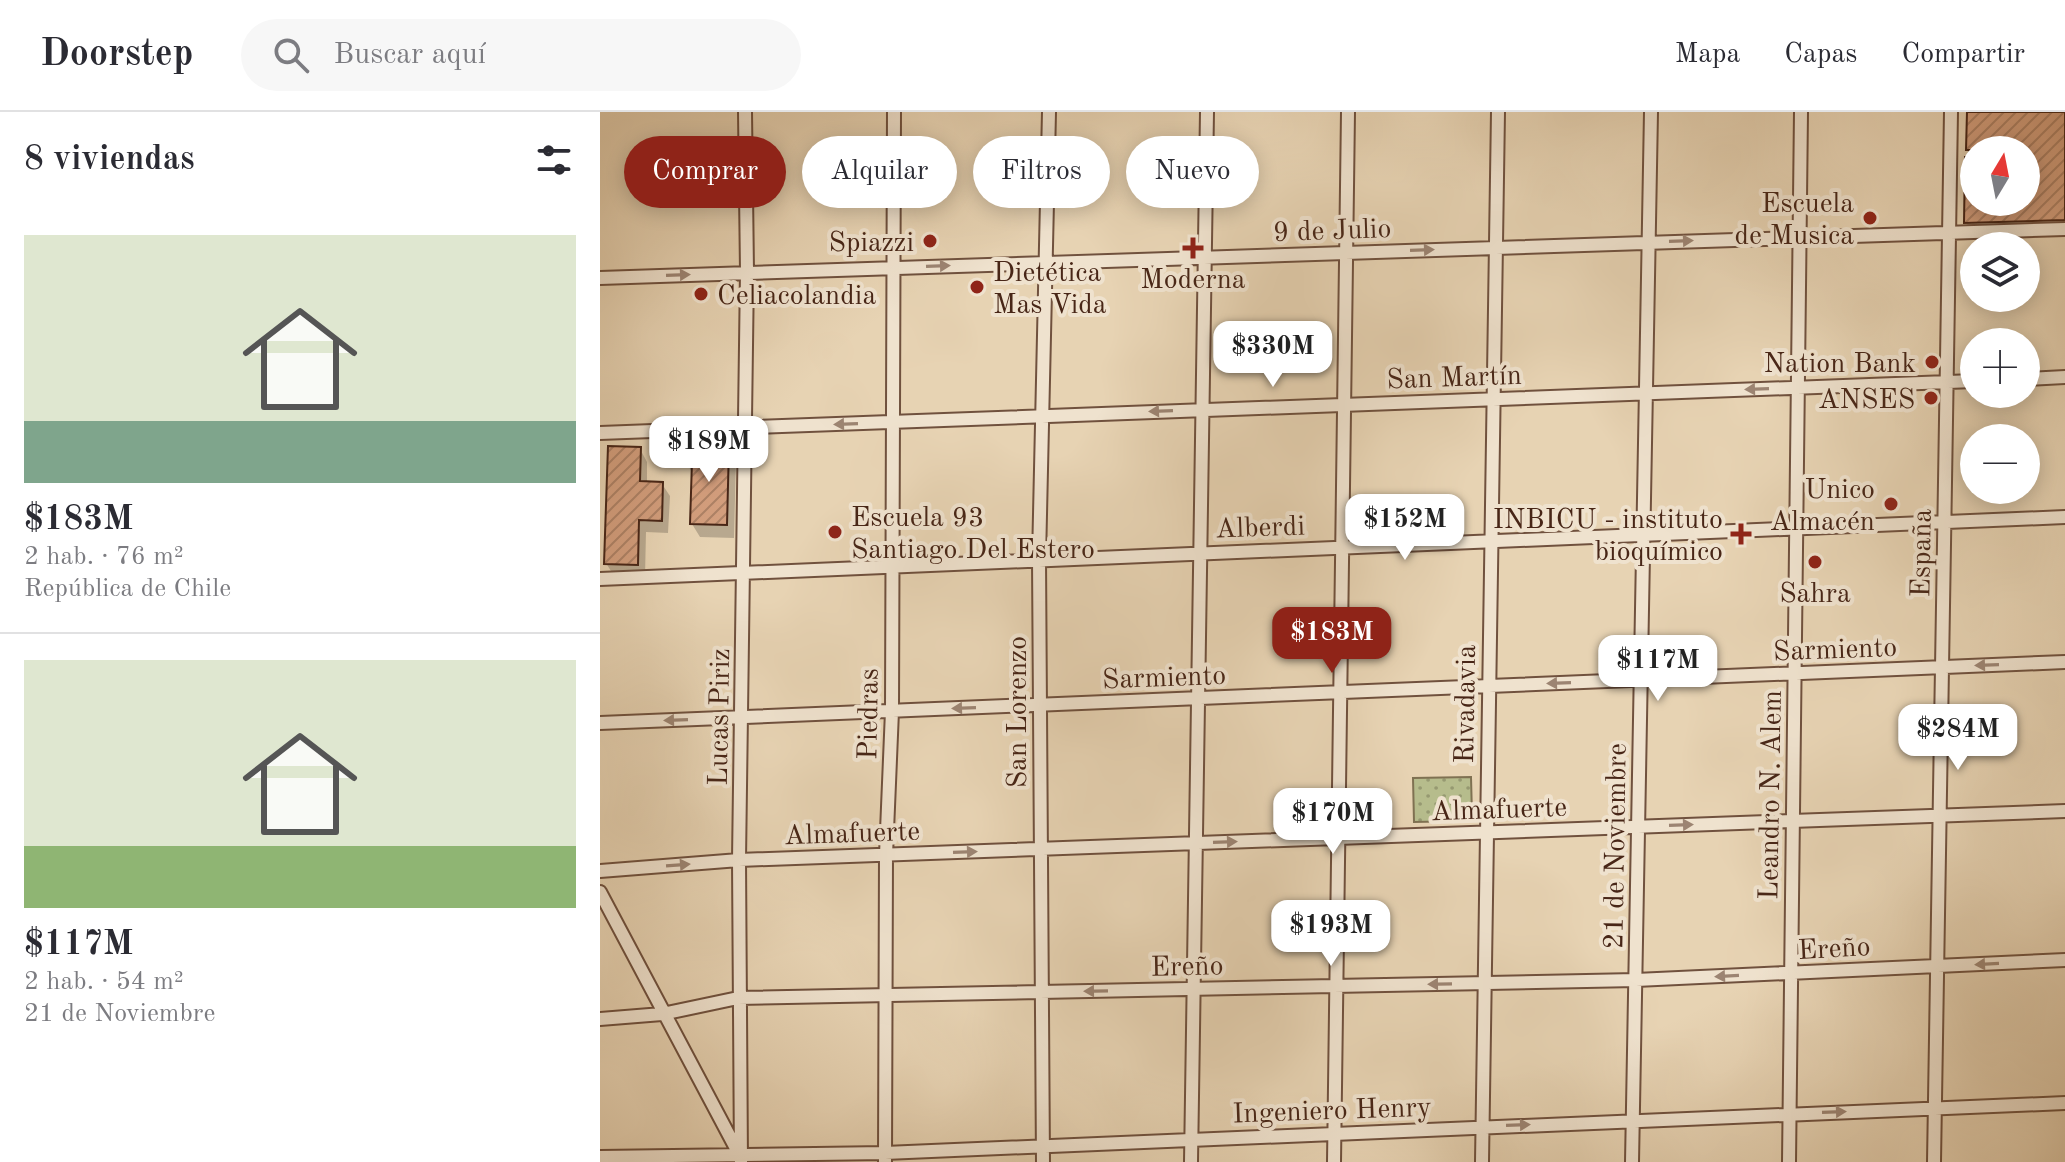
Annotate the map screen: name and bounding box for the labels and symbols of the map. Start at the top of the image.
north arrow [1960,136,2040,216]
place label: Escuela de Musica [1734,191,1854,251]
marker: Escuela de Musica [1861,209,1879,227]
street label: 9 de Julio [1272,216,1392,248]
place label: Spiazzi [829,230,914,258]
marker: Spiazzi [921,232,939,250]
one-way arrow [1669,235,1694,248]
marker: Moderna [1184,239,1202,257]
one-way arrow [1410,243,1435,256]
one-way arrow [926,260,951,273]
place label: Dietética Mas Vida [993,260,1107,320]
place label: Moderna [1140,267,1246,295]
one-way arrow [666,268,691,281]
marker: Dietética Mas Vida [968,278,986,296]
place label: Celiacolandia [717,283,876,311]
marker: Celiacolandia [692,285,710,303]
pin: $330M [1217,321,1329,389]
place label: Nation Bank [1764,351,1916,379]
marker: Nation Bank [1923,353,1941,371]
street label: San Martín [1386,363,1522,395]
one-way arrow [1744,382,1769,395]
place label: ANSES [1818,387,1915,415]
marker: ANSES [1922,389,1940,407]
one-way arrow [1148,405,1173,418]
pin: $189M [653,416,765,484]
one-way arrow [833,417,858,430]
place label: Unico Almacén [1770,477,1875,537]
pin: $152M [1349,494,1461,562]
marker: Unico Almacén [1882,495,1900,513]
place label: Escuela 93 Santiago Del Estero [851,505,1095,565]
place label: INBICU - instituto bioquímico [1493,507,1723,567]
street label: España [1908,508,1938,598]
street label: Alberdi [1215,513,1305,545]
marker: Escuela 93 Santiago Del Estero [826,523,844,541]
marker: INBICU - instituto bioquímico [1730,523,1752,545]
marker: Sahra [1806,553,1824,571]
place label: Sahra [1779,581,1851,609]
pin: $183M [1276,607,1388,675]
pin: $117M [1602,635,1714,703]
street label: Sarmiento [1773,635,1898,667]
street label: San Lorenzo [1005,636,1033,788]
street label: Rivadavia [1452,644,1482,764]
street label: Lucas Piriz [706,648,736,786]
one-way arrow [1974,659,1999,672]
street label: Sarmiento [1102,663,1227,695]
street label: Piedras [855,668,885,760]
one-way arrow [1546,677,1571,690]
street label: Leandro N. Alem [1756,690,1788,900]
one-way arrow [951,702,976,715]
pin: $284M [1902,704,2014,772]
one-way arrow [663,714,688,727]
street label: 21 de Noviembre [1601,743,1633,949]
pin: $170M [1277,788,1389,856]
street label: Almafuerte [1431,795,1568,827]
street label: Almafuerte [784,819,921,851]
one-way arrow [1669,819,1694,832]
one-way arrow [1213,836,1238,849]
one-way arrow [953,845,978,858]
one-way arrow [666,858,691,871]
pin: $193M [1275,900,1387,968]
street label: Ereño [1797,934,1871,966]
street label: Ereño [1150,953,1224,983]
one-way arrow [1974,957,1999,970]
one-way arrow [1714,970,1739,983]
one-way arrow [1427,978,1452,991]
one-way arrow [1083,985,1108,997]
street label: Ingeniero Henry [1232,1095,1432,1129]
one-way arrow [1822,1106,1847,1119]
one-way arrow [1506,1119,1531,1132]

